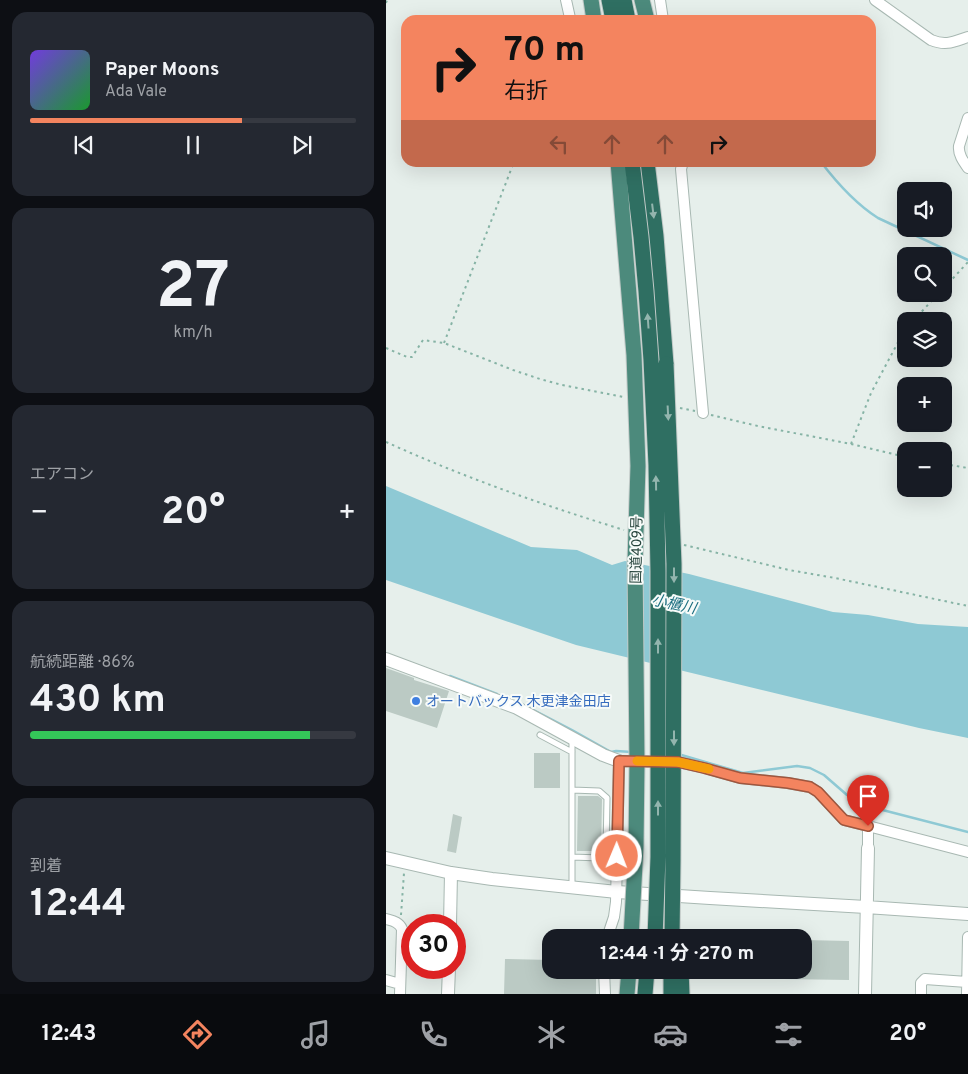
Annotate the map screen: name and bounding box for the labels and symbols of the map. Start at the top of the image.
one-way arrow [649,203,657,219]
one-way arrow [643,313,651,329]
one-way arrow [665,405,673,421]
one-way arrow [652,475,660,491]
street label: 国道409号 [628,516,647,584]
one-way arrow [670,568,678,584]
water label: 小櫃川 [650,591,700,620]
one-way arrow [654,637,662,653]
place label: オートバックス 木更津金田店 [426,694,611,711]
marker: オートバックス 木更津金田店 [410,695,422,707]
one-way arrow [670,730,678,746]
pin [847,775,889,826]
one-way arrow [654,800,662,816]
position arrow [590,829,642,881]
speed limit sign: 30 [401,914,466,979]

